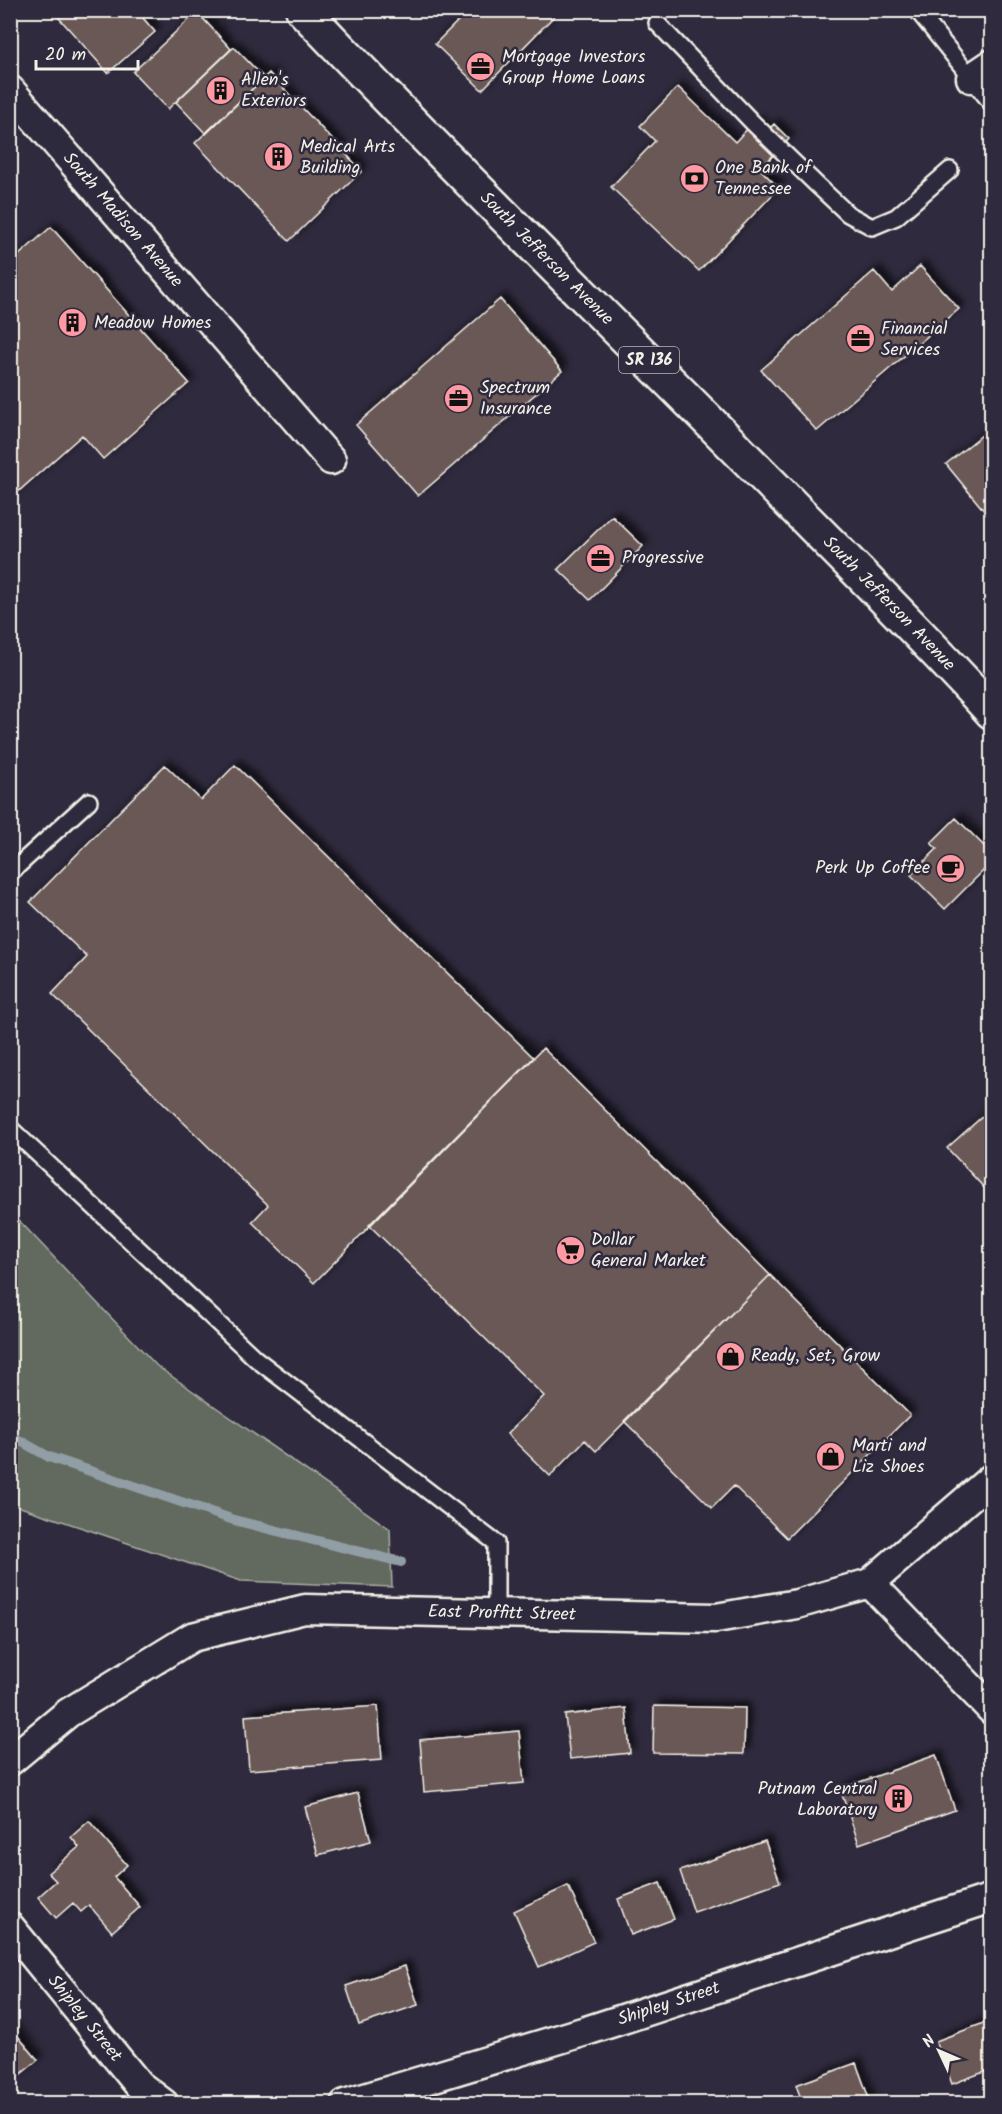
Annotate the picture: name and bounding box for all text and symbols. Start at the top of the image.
scale bar [36,33,138,71]
text: 20 m [45,41,86,70]
place label: Mortgage Investors Group Home Loans [502,43,646,93]
office icon: Mortgage Investors Group Home Loans [465,51,497,83]
place label: Allen's Exteriors [241,66,307,116]
building icon: Allen's Exteriors [204,74,236,106]
place label: Medical Arts Building [300,133,396,183]
building icon: Medical Arts Building [263,141,295,173]
street label: South Madison Avenue [55,145,190,294]
place label: One Bank of Tennessee [715,154,813,204]
bank icon: One Bank of Tennessee [678,162,710,194]
street label: South Jefferson Avenue [473,185,620,333]
building icon: Meadow Homes [57,307,89,339]
place label: Meadow Homes [94,309,212,338]
place label: Financial Services [881,315,948,365]
office icon: Financial Services [844,323,876,355]
road number: SR 136 [619,347,679,373]
place label: Spectrum Insurance [480,374,552,424]
office icon: Spectrum Insurance [443,382,475,414]
street label: South Jefferson Avenue [816,529,962,678]
office icon: Progressive [585,542,617,574]
place label: Progressive [622,544,704,573]
cafe icon: Perk Up Coffee [935,852,967,884]
place label: Perk Up Coffee [815,854,930,883]
place label: Dollar General Market [591,1226,707,1276]
supermarket icon: Dollar General Market [554,1234,586,1266]
shop icon: Ready, Set, Grow [714,1340,746,1372]
place label: Ready, Set, Grow [751,1342,881,1371]
place label: Marti and Liz Shoes [852,1432,927,1482]
shop icon: Marti and Liz Shoes [815,1440,847,1472]
street label: East Proffitt Street [428,1597,577,1629]
place label: Putnam Central Laboratory [758,1775,878,1825]
building icon: Putnam Central Laboratory [882,1783,914,1815]
street label: Shipley Street [40,1968,130,2069]
street label: Shipley Street [614,1973,725,2034]
north arrow [909,2021,969,2081]
text: N [917,2029,942,2054]

